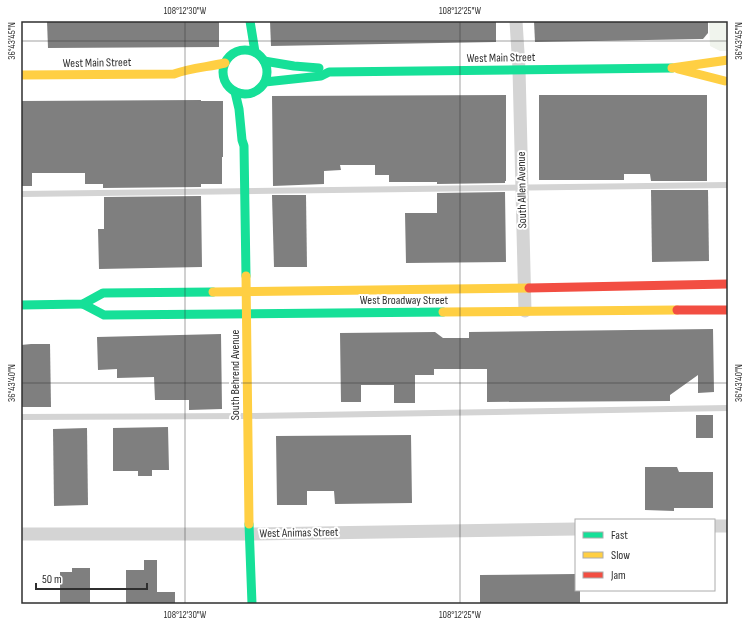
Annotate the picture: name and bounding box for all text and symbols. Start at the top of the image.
text: 108°12'30"W [164,5,207,17]
text: 108°12'25"W [439,5,482,17]
text: 36°43'45"N [6,22,18,60]
text: 36°43'45"N [733,22,745,60]
street label: West Main Street [467,50,536,66]
street label: West Main Street [63,55,132,71]
street label: South Allen Avenue [514,151,530,229]
street label: West Broadway Street [360,293,449,308]
street label: South Behrend Avenue [228,330,243,420]
text: 36°43'40"N [6,364,18,402]
text: 36°43'40"N [733,364,745,402]
legend [575,519,715,591]
street label: West Animas Street [259,525,339,541]
text: Fast [611,528,628,543]
text: Slow [611,548,630,563]
scale bar [36,565,147,591]
text: Jam [610,568,626,583]
text: 50 m [42,572,62,587]
text: 108°12'30"W [164,609,207,621]
text: 108°12'25"W [439,609,482,621]

